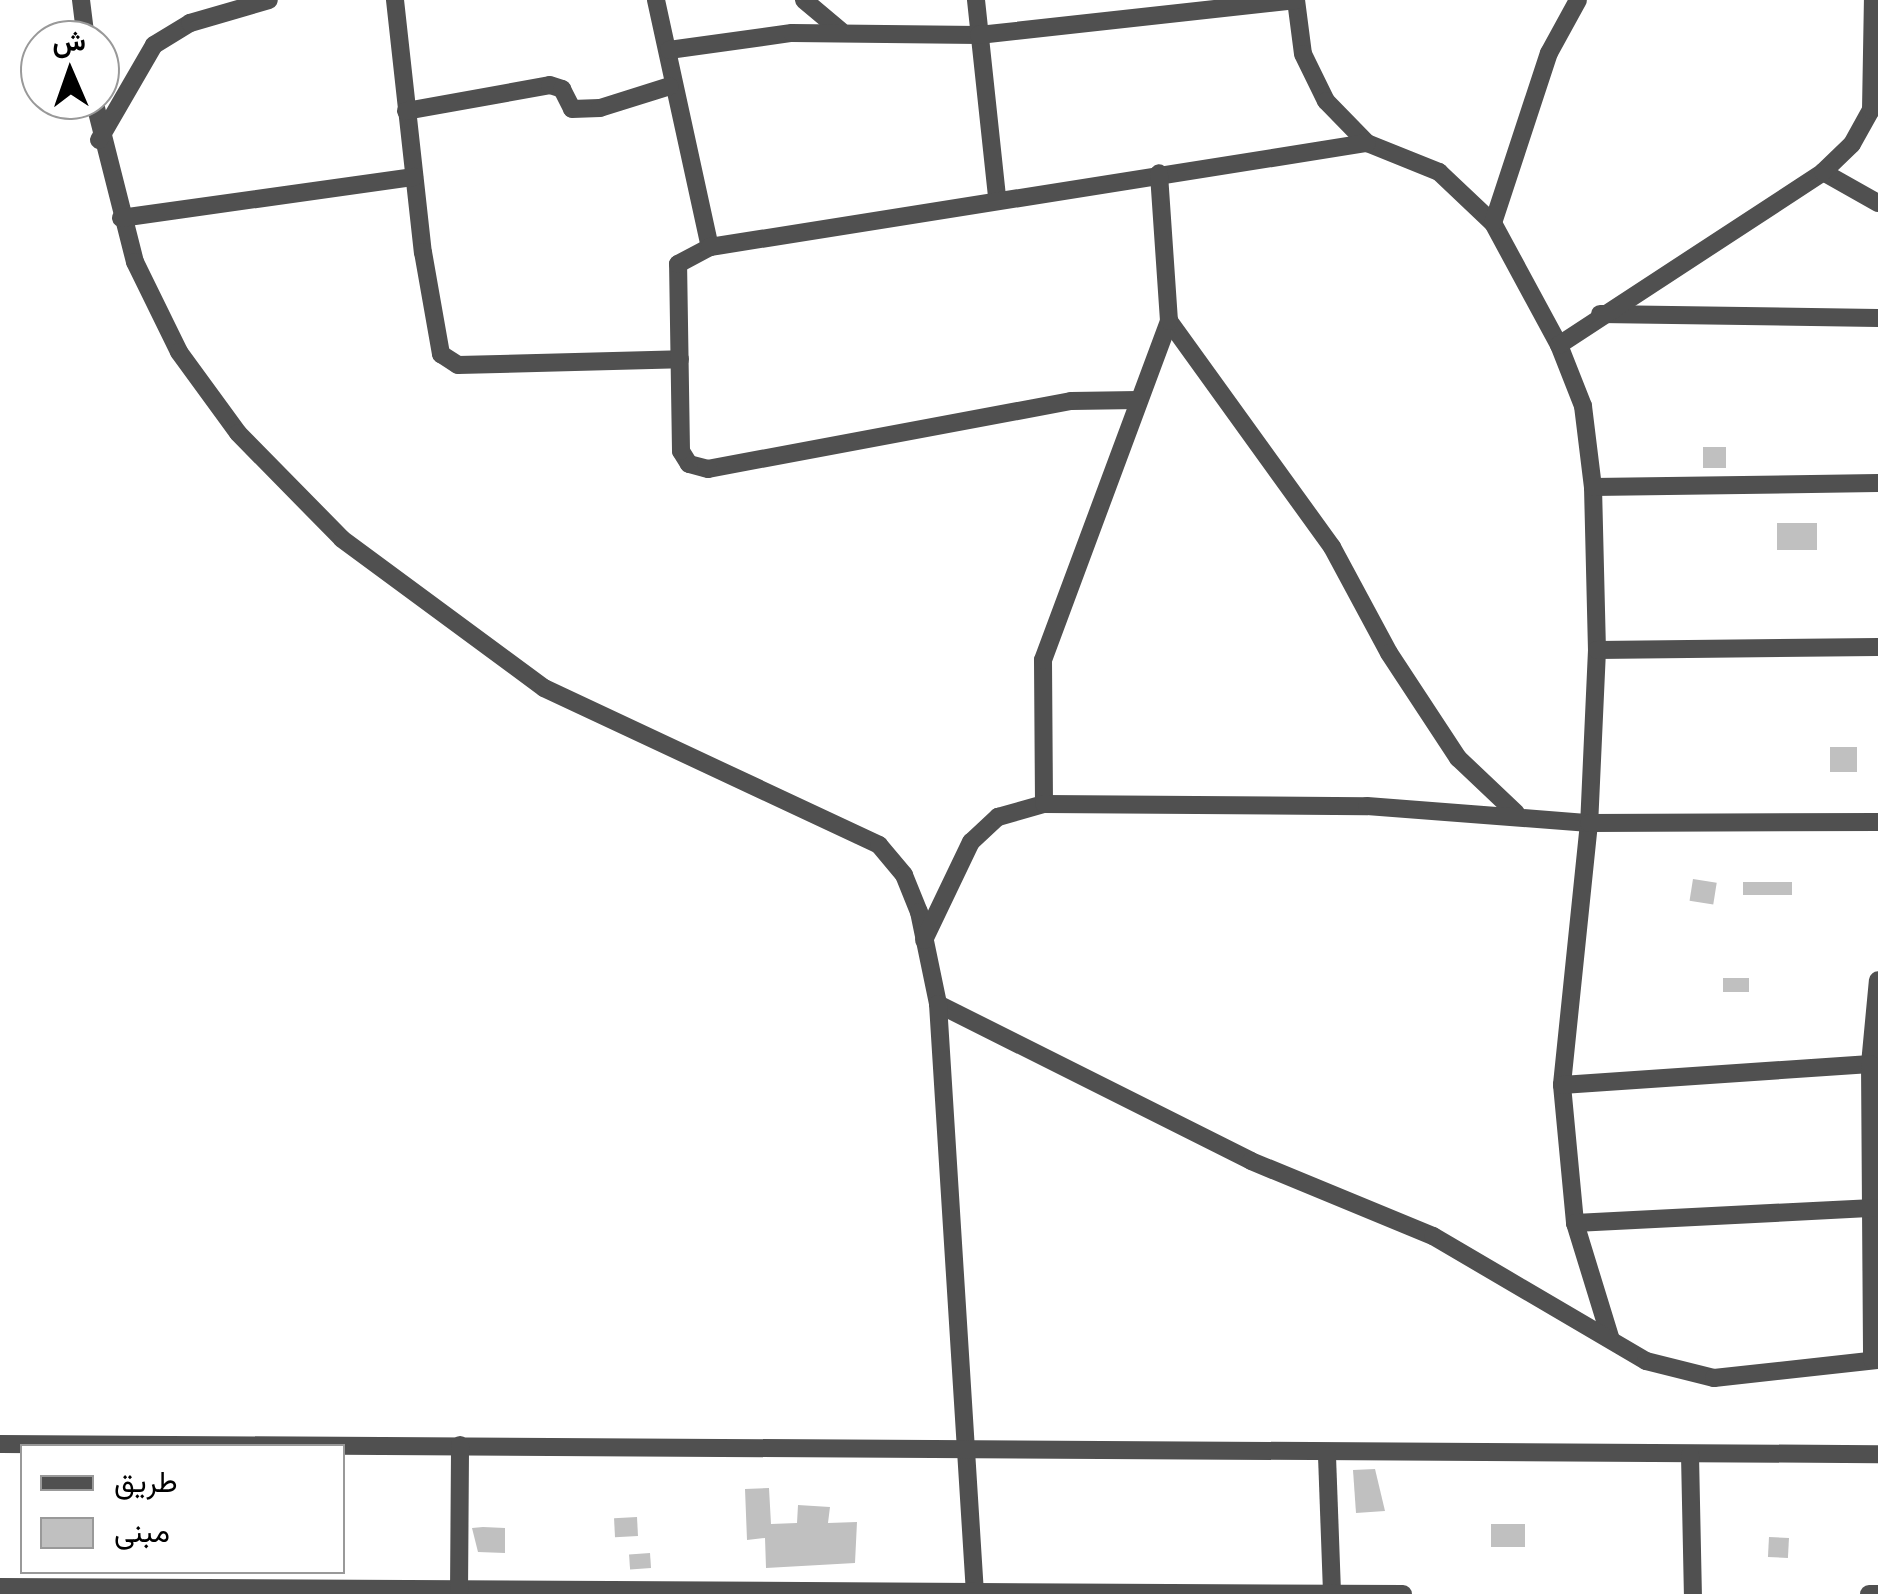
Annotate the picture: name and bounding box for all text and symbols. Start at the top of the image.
north arrow [20,20,120,120]
text: ش [52,21,87,62]
legend [20,1444,345,1574]
text: طريق [114,1460,178,1503]
text: مبنى [114,1510,170,1553]

